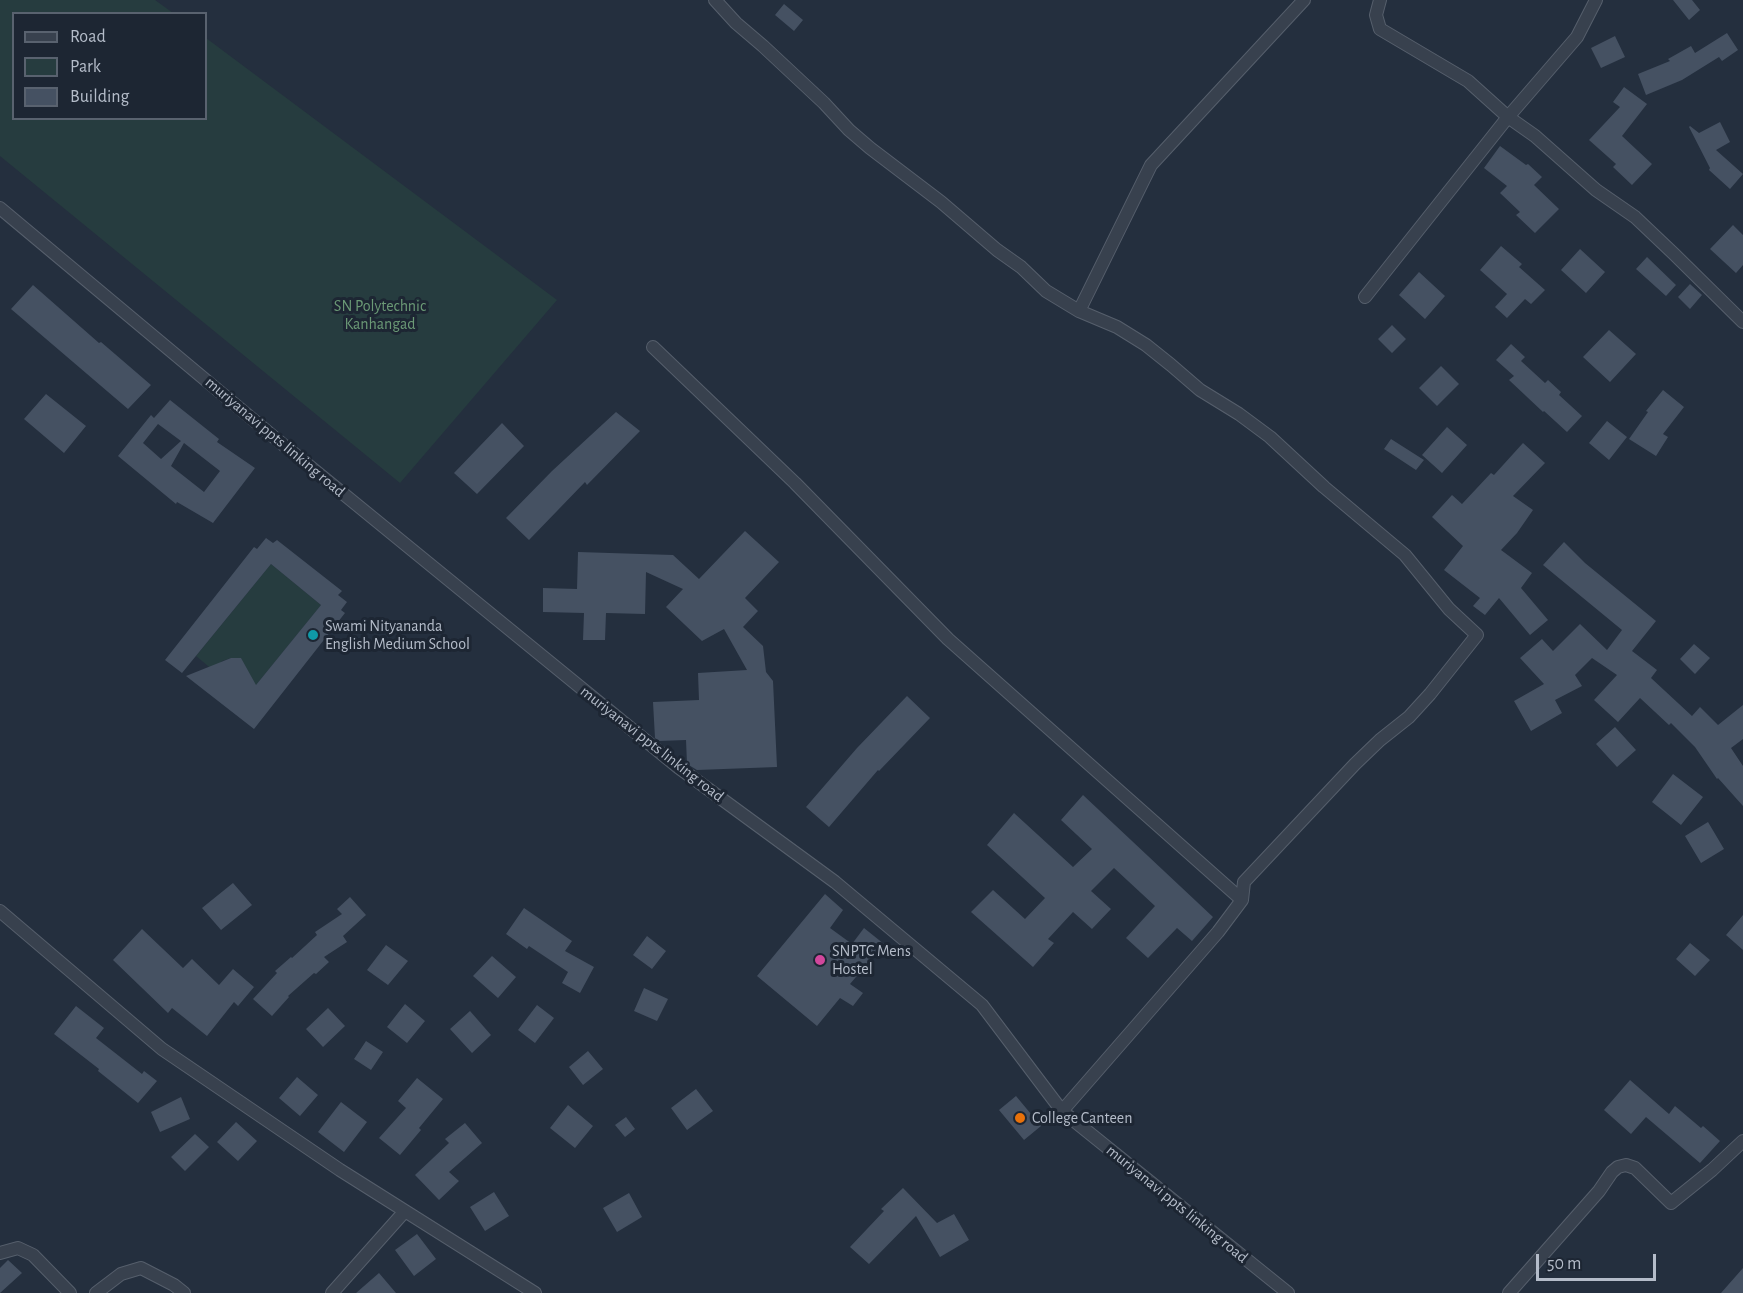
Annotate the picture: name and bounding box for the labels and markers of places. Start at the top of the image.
place label: Swami Nityananda English Medium School [325,616,470,654]
marker: Swami Nityananda English Medium School [306,628,320,642]
place label: SNPTC Mens Hostel [832,941,911,979]
marker: SNPTC Mens Hostel [813,953,827,967]
place label: College Canteen [1032,1108,1132,1128]
marker: College Canteen [1013,1111,1027,1125]

